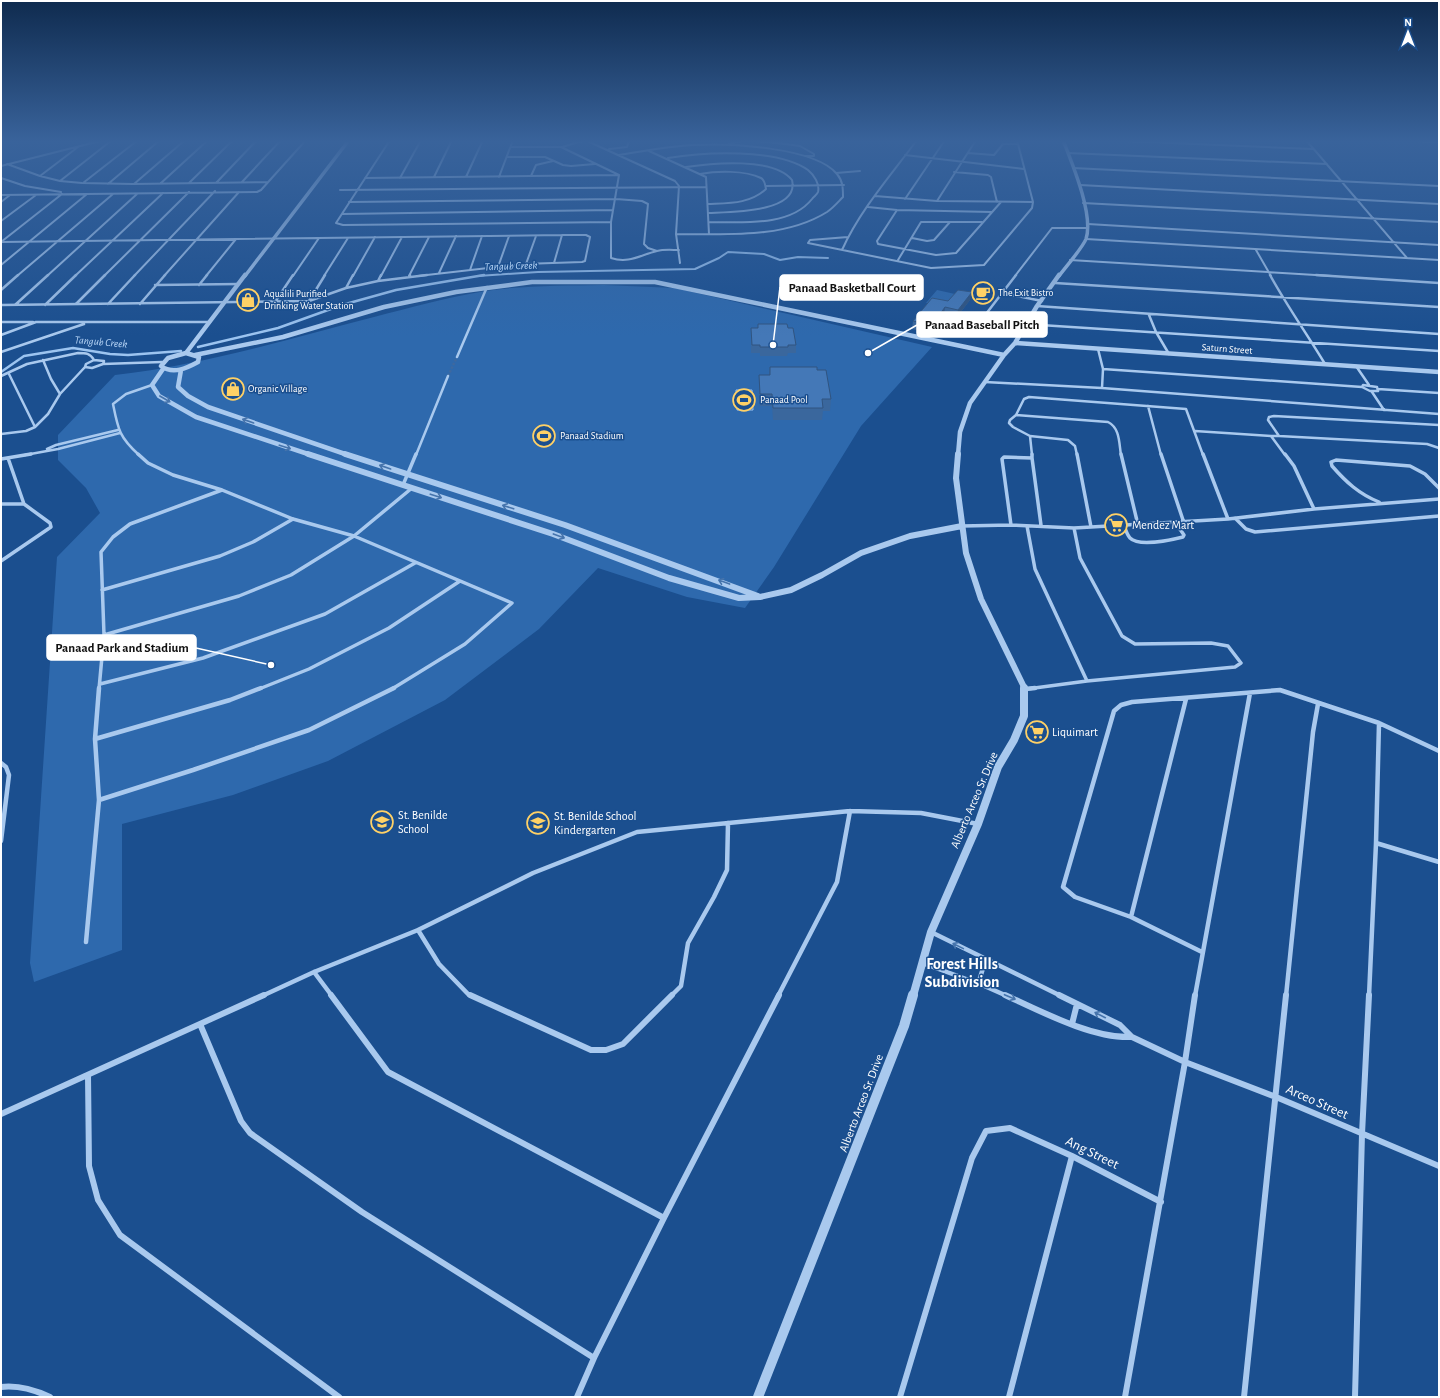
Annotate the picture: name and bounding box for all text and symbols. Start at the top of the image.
north arrow [1388,12,1428,52]
text: N [1404,17,1412,28]
water label: Tangub Creek [484,260,538,272]
callout: Panaad Basketball Court [780,275,923,300]
cafe icon: The Exit Bistro [970,280,996,306]
text: Panaad Basketball Court [788,282,916,295]
shop icon: Aqualili Purified Drinking Water Station [235,287,261,313]
place label: The Exit Bistro [998,288,1054,298]
place label: Aqualili Purified Drinking Water Station [264,289,354,311]
callout: Panaad Baseball Pitch [917,312,1047,337]
text: Panaad Baseball Pitch [925,319,1039,332]
water label: Tangub Creek [74,334,128,350]
street label: Saturn Street [1201,342,1254,356]
shop icon: Organic Village [220,376,246,402]
place label: Organic Village [248,384,307,394]
sports icon: Panaad Pool [731,387,757,413]
place label: Panaad Pool [760,395,808,405]
one-way arrow [159,396,171,404]
one-way arrow [242,417,255,424]
sports icon: Panaad Stadium [531,423,557,449]
place label: Panaad Stadium [560,431,624,441]
one-way arrow [279,443,291,451]
one-way arrow [378,463,391,470]
one-way arrow [429,493,442,500]
one-way arrow [502,503,515,510]
supermarket icon: Mendez Mart [1103,512,1129,538]
place label: Mendez Mart [1132,519,1194,531]
one-way arrow [553,533,565,541]
one-way arrow [718,578,730,586]
callout: Panaad Park and Stadium [47,635,196,660]
text: Panaad Park and Stadium [55,642,189,655]
supermarket icon: Liquimart [1024,719,1050,745]
place label: Liquimart [1052,726,1098,738]
street label: Alberto Arceo Sr. Drive [948,750,1000,850]
school or university icon: St. Benilde School [369,809,395,835]
place label: St. Benilde School [398,809,448,835]
school or university icon: St. Benilde School Kindergarten [525,810,551,836]
place label: St. Benilde School Kindergarten [554,810,637,836]
one-way arrow [953,942,965,949]
district label: Forest Hills Subdivision [924,956,1000,990]
one-way arrow [1003,994,1015,1001]
one-way arrow [1095,1011,1107,1018]
street label: Alberto Arceo Sr. Drive [837,1052,885,1154]
street label: Arceo Street [1284,1082,1351,1122]
street label: Ang Street [1063,1134,1121,1172]

